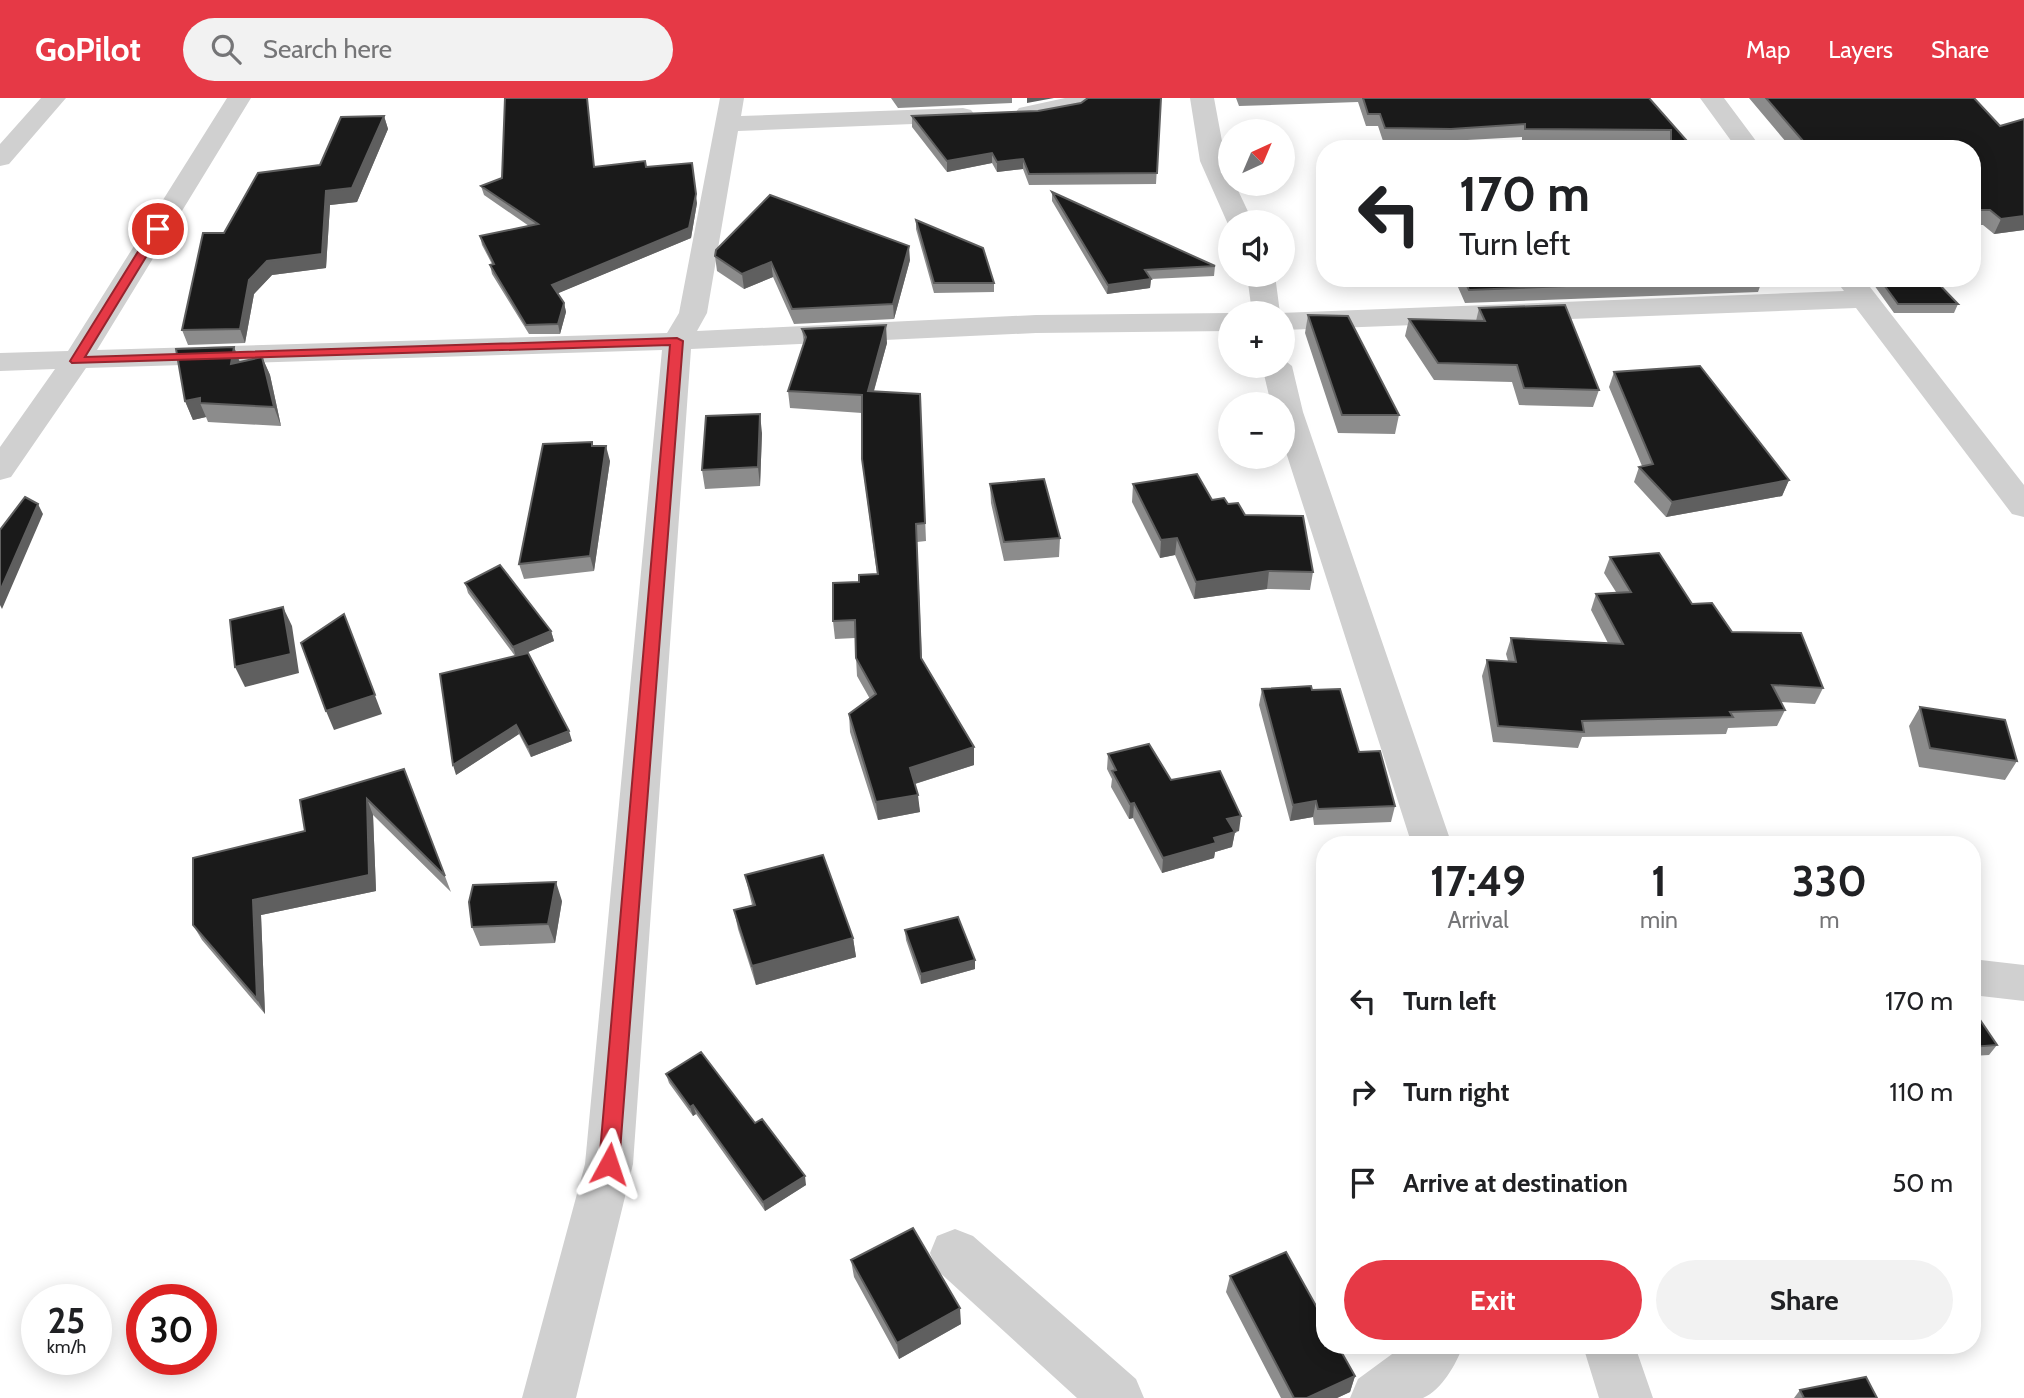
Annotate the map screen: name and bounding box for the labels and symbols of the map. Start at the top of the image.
north arrow [1218,119,1295,196]
pin [128,199,188,259]
position arrow [572,1127,646,1201]
speed limit sign: 30 [126,1284,217,1375]

